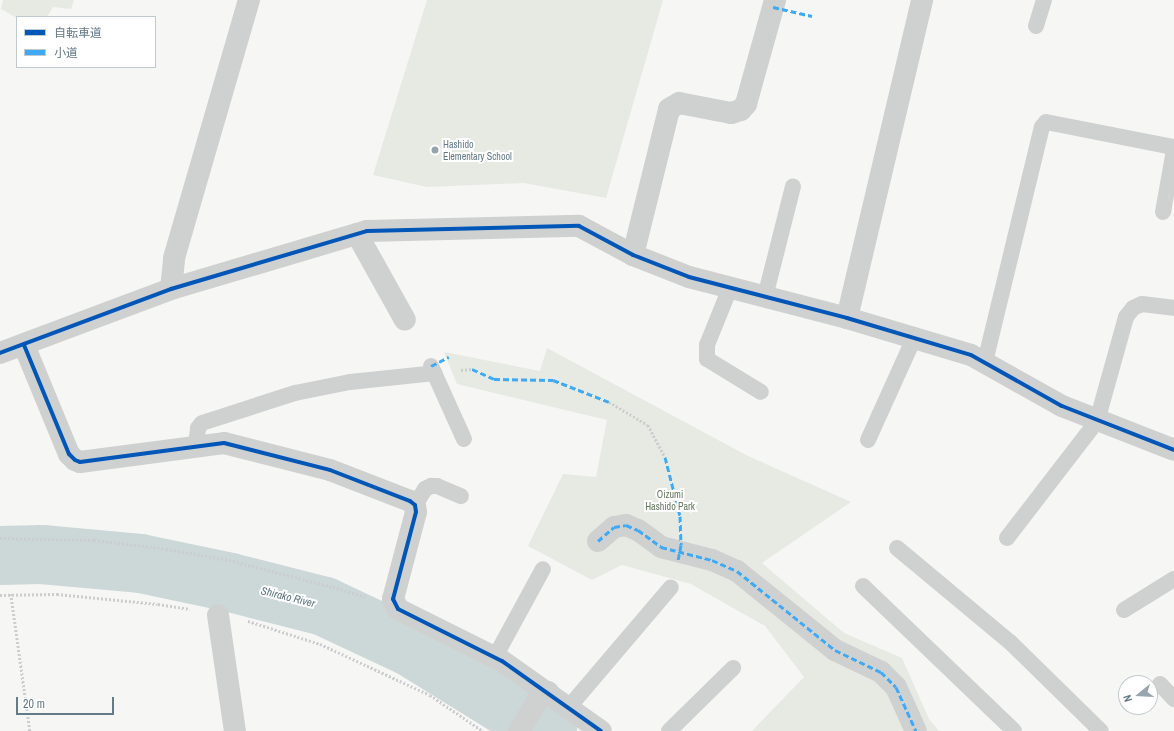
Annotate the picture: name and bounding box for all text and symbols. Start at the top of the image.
legend [16,16,156,68]
text: 自転車道 [54,25,102,41]
text: 小道 [54,45,78,61]
place label: Hashido Elementary School [443,138,512,162]
marker: Hashido Elementary School [430,145,440,155]
park label: Oizumi Hashido Park [645,488,695,512]
water label: Shirako River [260,584,316,610]
north arrow [1118,675,1158,715]
scale bar [18,689,116,715]
text: N [1120,693,1135,704]
text: 20 m [23,696,45,712]

